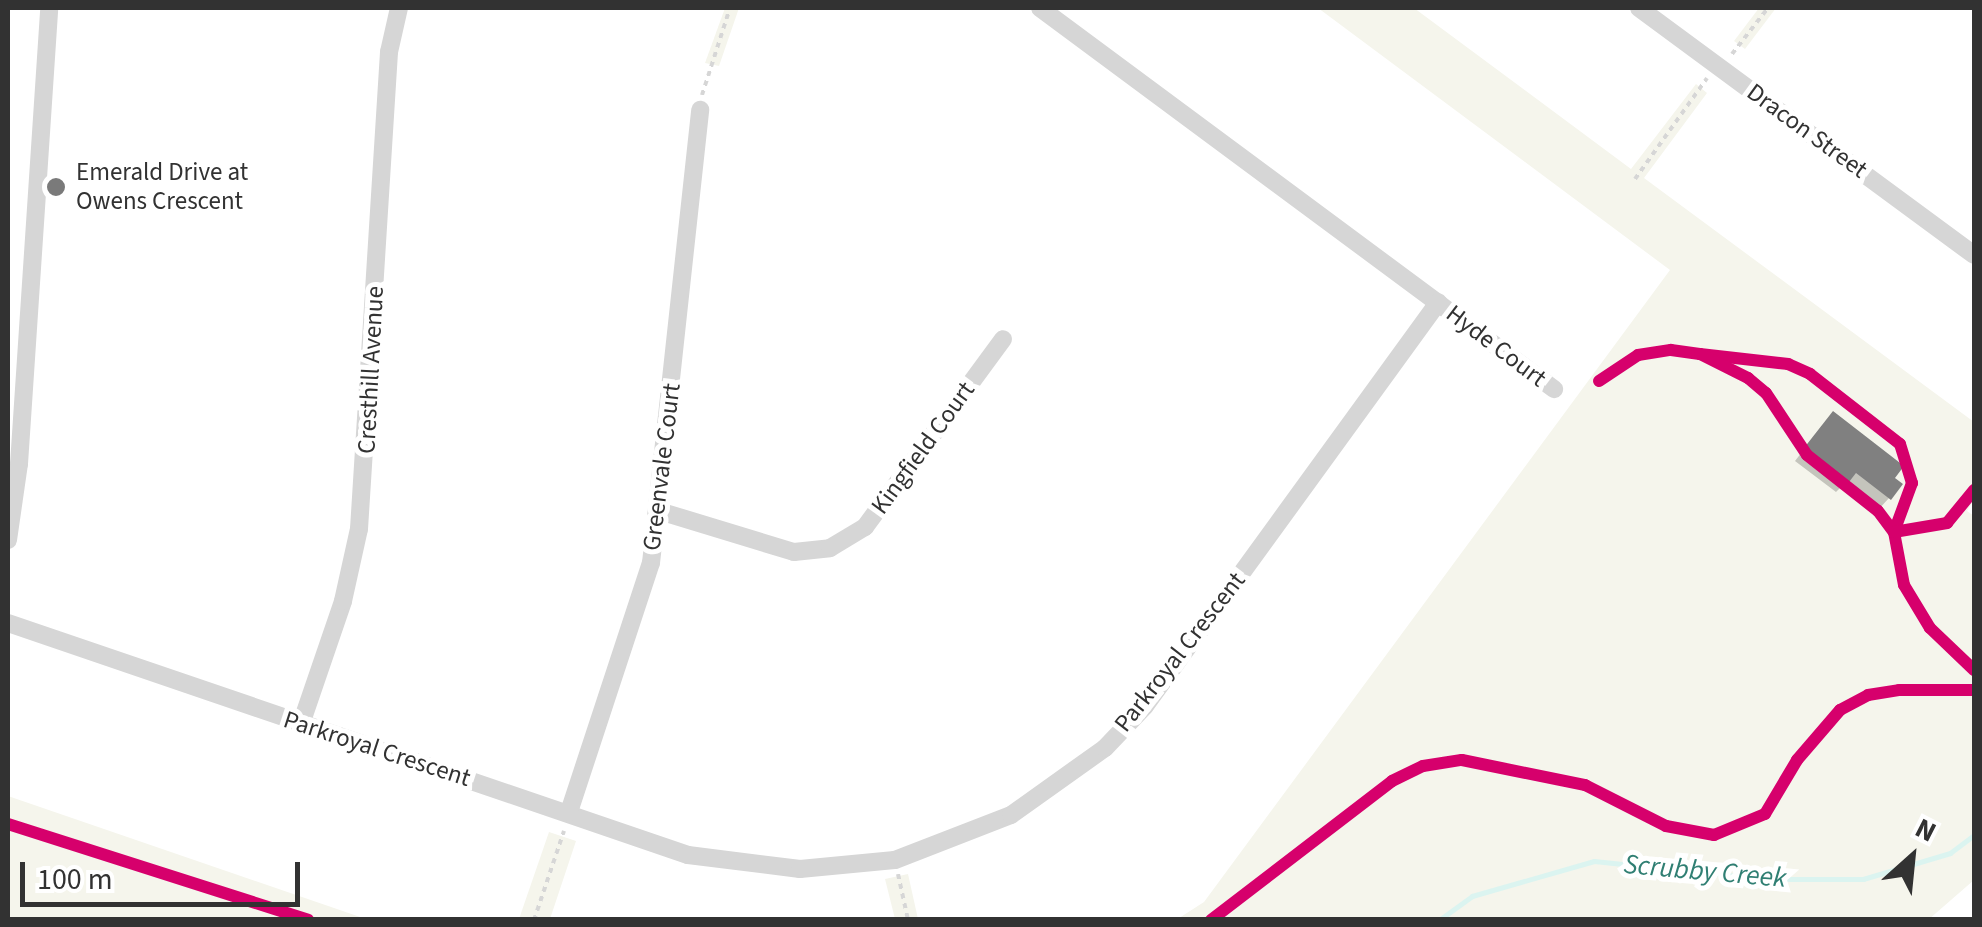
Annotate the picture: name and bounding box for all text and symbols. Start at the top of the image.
street label: Dracon Street [1741,77,1873,185]
place label: Emerald Drive at Owens Crescent [76,158,248,217]
marker: Emerald Drive at Owens Crescent [45,176,67,198]
street label: Cresthill Avenue [352,285,390,455]
street label: Hyde Court [1440,299,1552,393]
street label: Kingfield Court [865,376,981,520]
street label: Greenvale Court [637,382,687,552]
street label: Parkroyal Crescent [1108,566,1252,738]
street label: Parkroyal Crescent [280,705,474,793]
north arrow [1862,807,1962,907]
text: N [1908,808,1943,852]
scale bar [25,842,305,904]
water label: Scrubby Creek [1622,847,1788,895]
text: 100 m [37,858,113,901]

